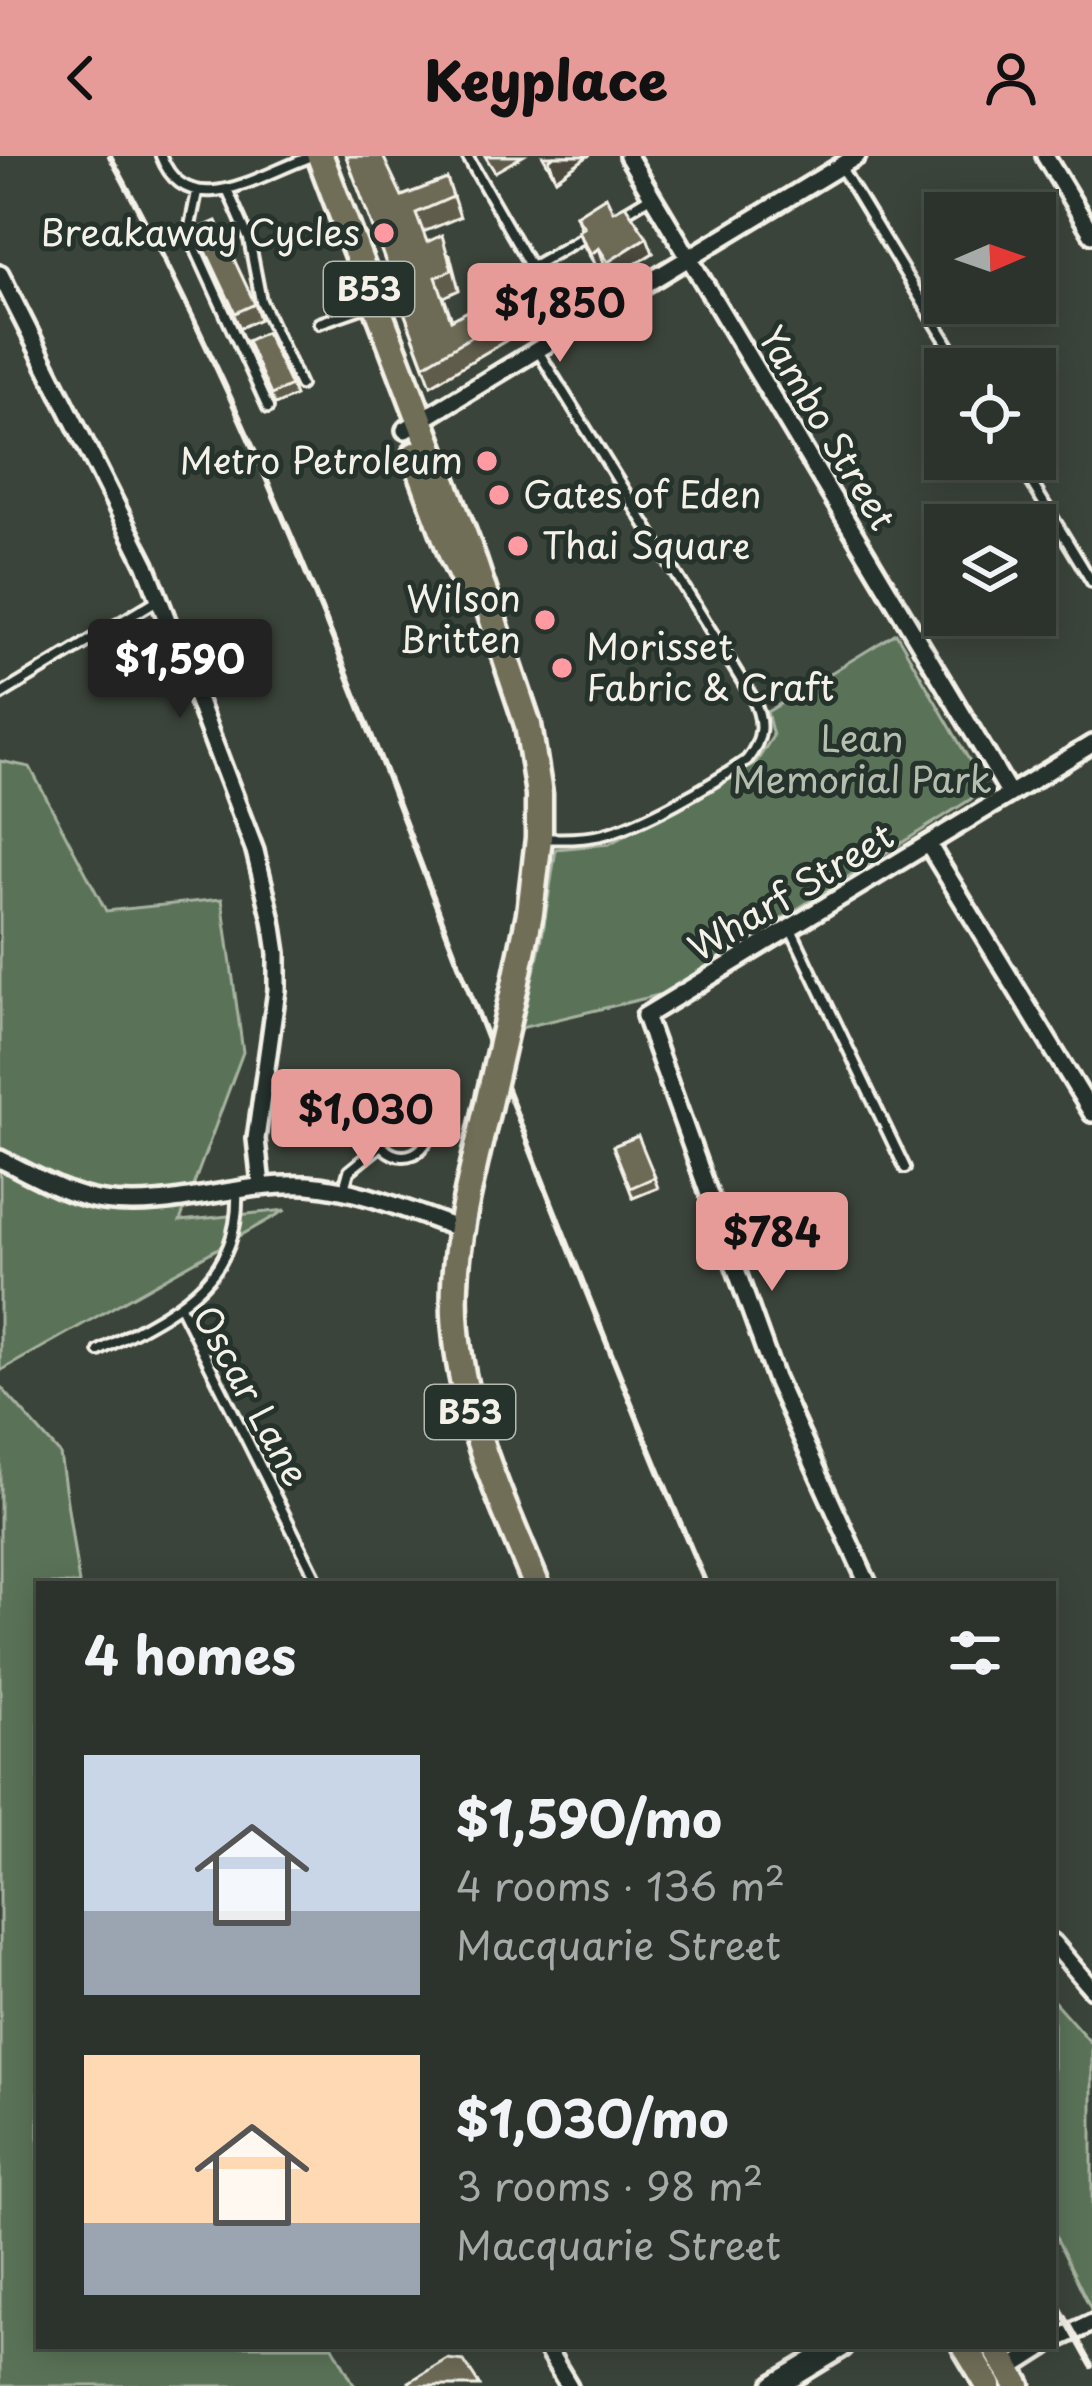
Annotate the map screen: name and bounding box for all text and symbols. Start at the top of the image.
text: Keyplace [424,38,668,119]
icon: back [48,45,114,111]
icon: person [978,45,1044,111]
north arrow [924,192,1056,324]
map controls [924,192,1056,636]
place label: Breakaway Cycles [40,204,360,258]
marker: Breakaway Cycles [371,220,397,246]
road number: B53 [324,262,414,316]
pin: $1,850 [462,263,658,365]
text: $1,850 [494,272,626,331]
street label: Yambo Street [746,315,911,539]
button: locate [924,348,1056,480]
place label: Metro Petroleum [179,432,463,486]
marker: Metro Petroleum [474,448,500,474]
place label: Gates of Eden [523,466,761,520]
marker: Gates of Eden [486,482,512,508]
button: layers [924,504,1056,636]
place label: Thai Square [542,517,750,571]
marker: Thai Square [505,533,531,559]
place label: Wilson Britten [399,570,521,665]
marker: Wilson Britten [532,607,558,633]
place label: Morisset Fabric & Craft [586,618,834,713]
pin: $1,590 [82,619,278,721]
text: $1,590 [115,628,245,687]
marker: Morisset Fabric & Craft [549,655,575,681]
park label: Lean Memorial Park [732,710,992,805]
street label: Wharf Street [677,808,903,973]
pin: $1,030 [268,1069,464,1171]
text: $1,030 [298,1078,434,1137]
pin: $784 [701,1192,843,1294]
text: $784 [723,1201,821,1260]
street label: Oscar Lane [181,1295,325,1495]
road number: B53 [425,1385,515,1439]
text: 4 homes [84,1615,296,1692]
icon: filters [942,1620,1008,1686]
text: $1,590/mo [456,1778,722,1855]
icon: home [180,1803,324,1947]
text: 4 rooms · 136 m² [456,1855,785,1914]
text: Macquarie Street [456,1914,781,1973]
text: $1,030/mo [456,2078,729,2155]
icon: home [180,2103,324,2247]
text: 3 rooms · 98 m² [456,2155,763,2214]
text: Macquarie Street [456,2214,781,2273]

